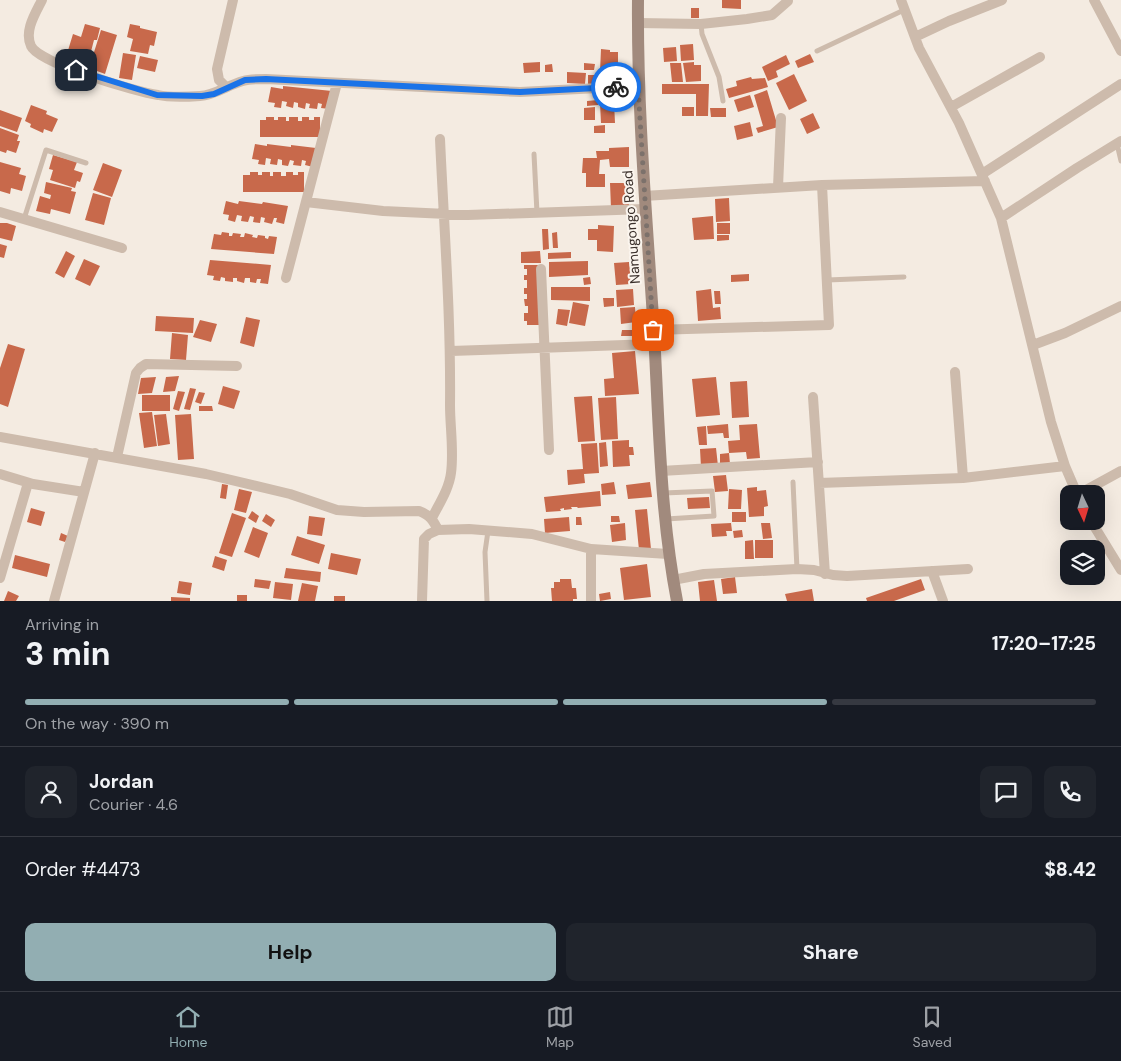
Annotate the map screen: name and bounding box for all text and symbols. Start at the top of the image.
pin [55,49,97,91]
icon: home [62,56,90,84]
courier [591,62,641,112]
icon: bike [602,73,630,101]
street label: Namugongo Road [618,170,644,284]
pin [632,309,674,351]
icon: bag [639,316,667,344]
north arrow [1060,485,1105,530]
map controls [1060,485,1105,585]
button: layers [1060,540,1105,585]
text: Arriving in [25,614,99,635]
text: 17:20–17:25 [992,631,1096,656]
text: 3 min [25,633,110,675]
text: On the way · 390 m [25,713,169,734]
button: person [25,766,77,818]
button: chat [980,766,1032,818]
button: phone [1044,766,1096,818]
text: Jordan [89,769,154,794]
text: Courier · 4.6 [89,794,178,815]
text: Order #4473 [25,857,140,882]
text: $8.42 [1044,857,1096,882]
button: Help [25,923,556,981]
button: Share [566,923,1096,981]
tab: Home [169,1003,207,1051]
tab: Map [546,1003,574,1051]
tab: Saved [913,1003,952,1051]

